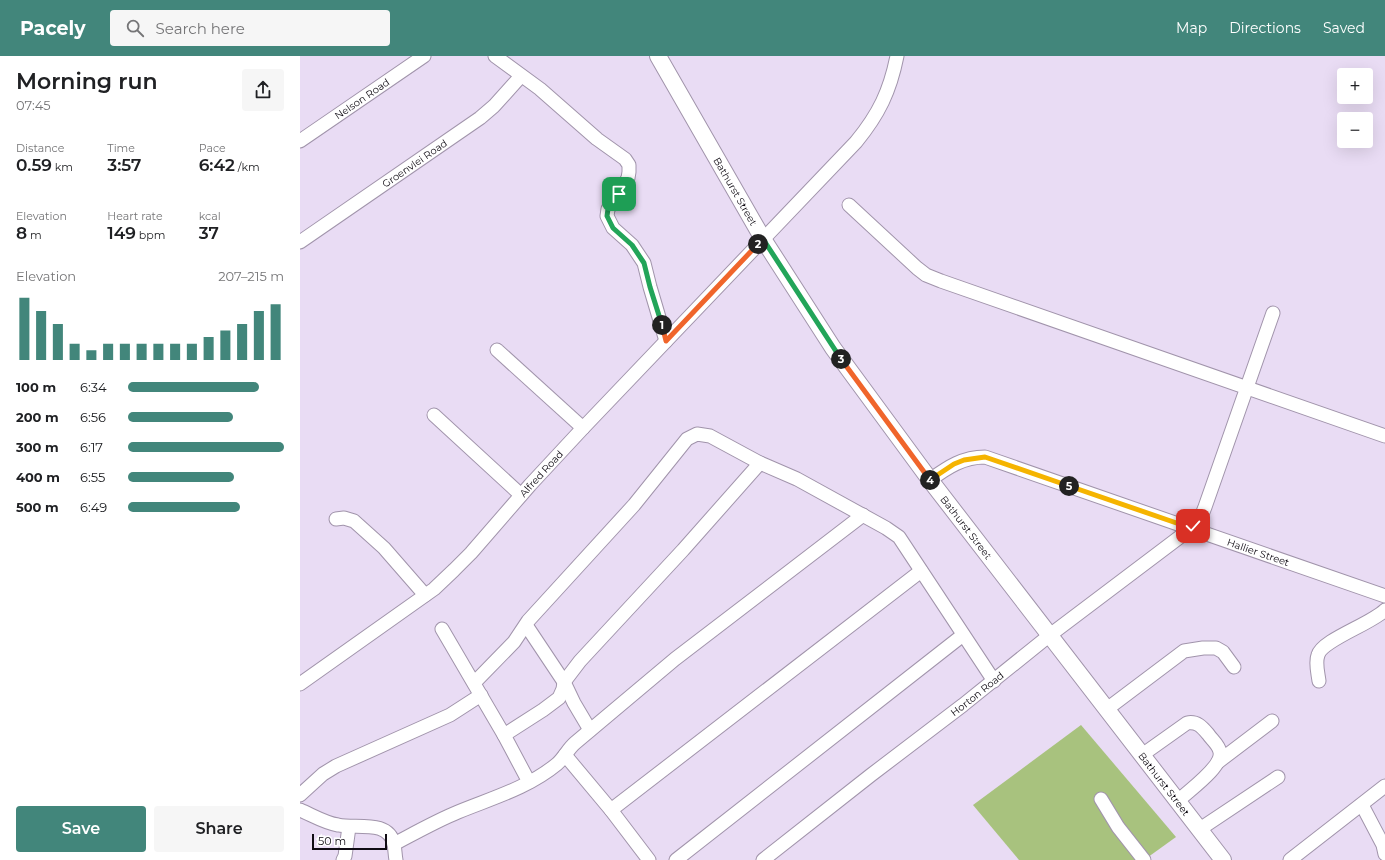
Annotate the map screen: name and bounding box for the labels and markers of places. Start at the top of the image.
pin [602,177,636,211]
pin: 2 [748,234,768,254]
pin: 1 [652,315,672,335]
pin: 3 [831,349,851,369]
pin: 4 [920,470,940,490]
pin: 5 [1059,476,1079,496]
pin [1176,509,1210,543]

